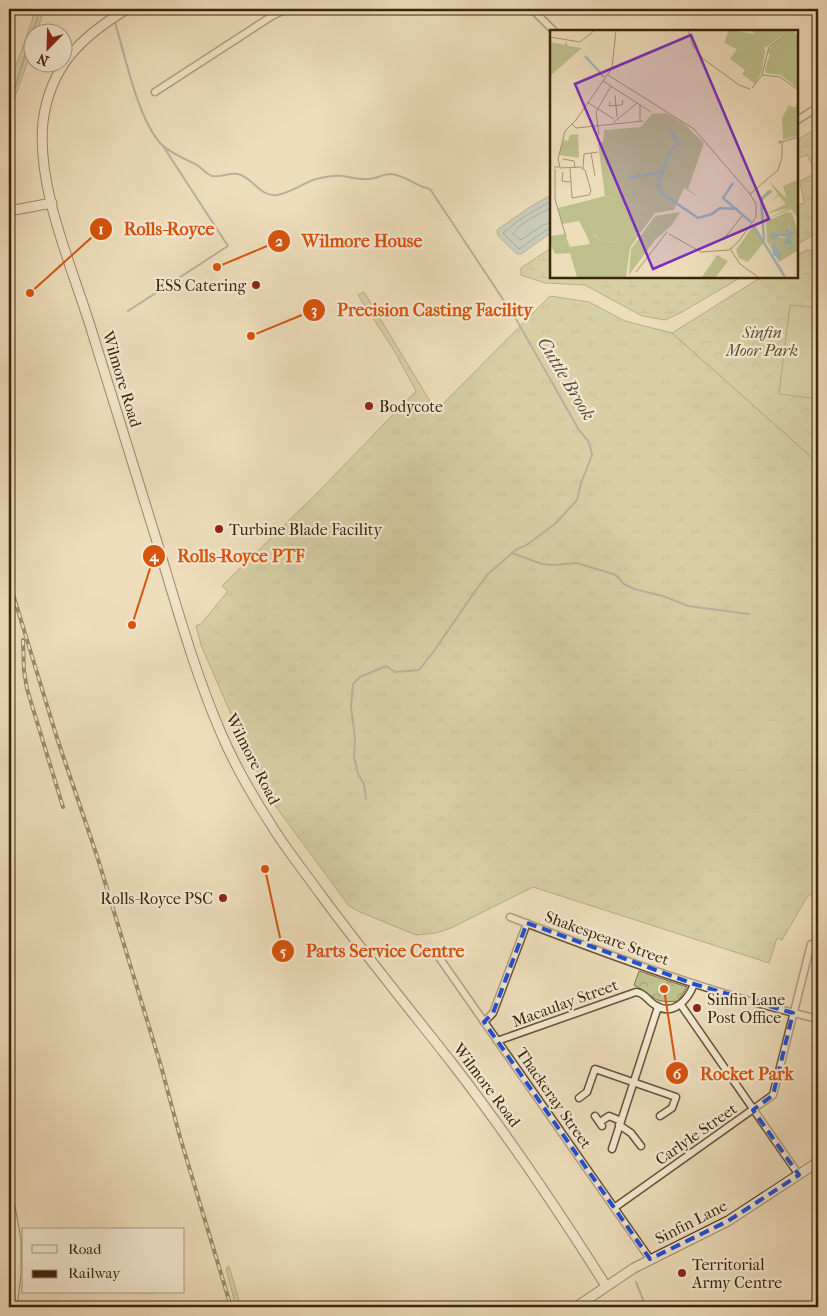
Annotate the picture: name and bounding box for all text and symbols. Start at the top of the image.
north arrow [22,22,72,72]
inset map [550,30,797,278]
text: N [35,49,51,69]
callout: Rolls-Royce [89,212,224,245]
text: Rolls-Royce [124,219,214,240]
text: 1 [98,220,104,238]
callout: Wilmore House [267,224,433,257]
text: Wilmore House [301,231,422,252]
text: 2 [275,232,283,250]
place label: ESS Catering [155,276,246,295]
marker: ESS Catering [250,279,262,291]
callout: Precision Casting Facility [302,293,543,326]
text: Precision Casting Facility [337,300,534,321]
text: 3 [311,301,317,319]
park label: Sinfin Moor Park [725,323,798,360]
street label: Wilmore Road [98,328,146,430]
water label: Cuttle Brook [533,334,599,424]
place label: Bodycote [379,397,443,416]
marker: Bodycote [363,400,375,412]
place label: Turbine Blade Facility [229,520,383,539]
marker: Turbine Blade Facility [213,523,225,535]
callout: Rolls-Royce PTF [142,539,314,572]
text: Rolls-Royce PTF [177,546,305,567]
text: 4 [149,547,160,565]
street label: Wilmore Road [221,709,284,808]
place label: Rolls-Royce PSC [100,889,213,908]
marker: Rolls-Royce PSC [217,892,229,904]
street label: Shakespeare Street [542,907,672,969]
callout: Parts Service Centre [271,934,474,967]
text: Parts Service Centre [306,941,464,962]
text: 5 [280,942,287,960]
street label: Macaulay Street [509,975,621,1031]
place label: Sinfin Lane Post Office [707,990,785,1027]
marker: Sinfin Lane Post Office [691,1002,703,1014]
street label: Wilmore Road [449,1039,525,1131]
street label: Thackeray Street [512,1044,596,1152]
callout: Rocket Park [665,1057,804,1090]
text: Rocket Park [700,1064,795,1085]
text: 6 [673,1065,682,1083]
street label: Carlyle Street [652,1099,741,1169]
street label: Sinfin Lane [652,1196,730,1248]
legend [22,1228,185,1294]
text: Road [68,1240,102,1258]
place label: Territorial Army Centre [691,1255,782,1292]
text: Railway [68,1264,121,1282]
marker: Territorial Army Centre [676,1267,688,1279]

